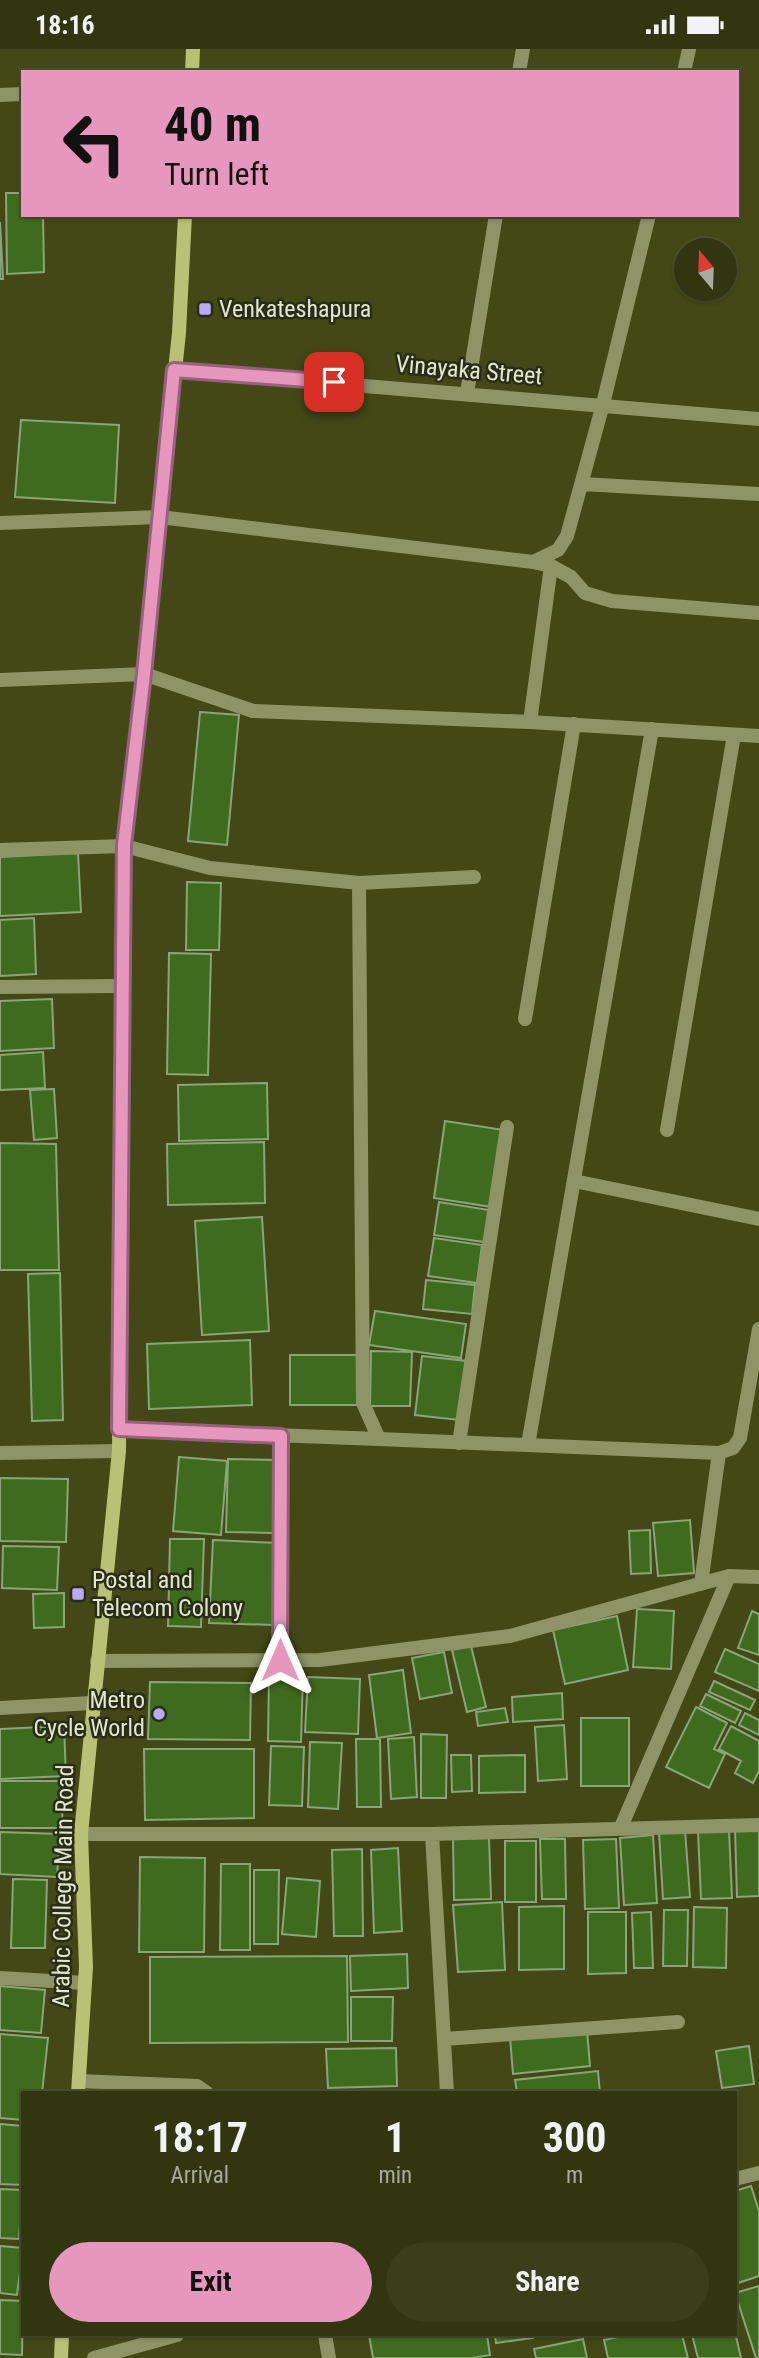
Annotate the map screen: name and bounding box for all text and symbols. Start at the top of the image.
text: 18:16 [35,10,95,40]
text: 40 m [164,96,261,153]
icon: left [49,98,140,189]
text: Turn left [164,155,269,193]
north arrow [674,238,737,301]
map controls [674,238,737,301]
place label: Venkateshapura [219,295,371,323]
marker: Venkateshapura [197,301,213,317]
street label: Vinayaka Street [394,350,544,390]
pin [304,352,364,412]
icon: arrive [315,363,353,401]
place label: Postal and Telecom Colony [92,1566,243,1622]
marker: Postal and Telecom Colony [70,1586,86,1602]
position arrow [243,1623,317,1697]
place label: Metro Cycle World [34,1686,145,1742]
marker: Metro Cycle World [151,1706,167,1722]
street label: Arabic College Main Road [47,1764,79,2008]
text: 18:17 [152,2113,248,2162]
text: 1 [385,2113,406,2162]
text: 300 [543,2113,606,2162]
text: Arrival [170,2162,229,2189]
text: min [378,2162,412,2189]
text: m [566,2162,583,2189]
button: Exit [49,2242,372,2322]
button: Share [386,2242,709,2322]

